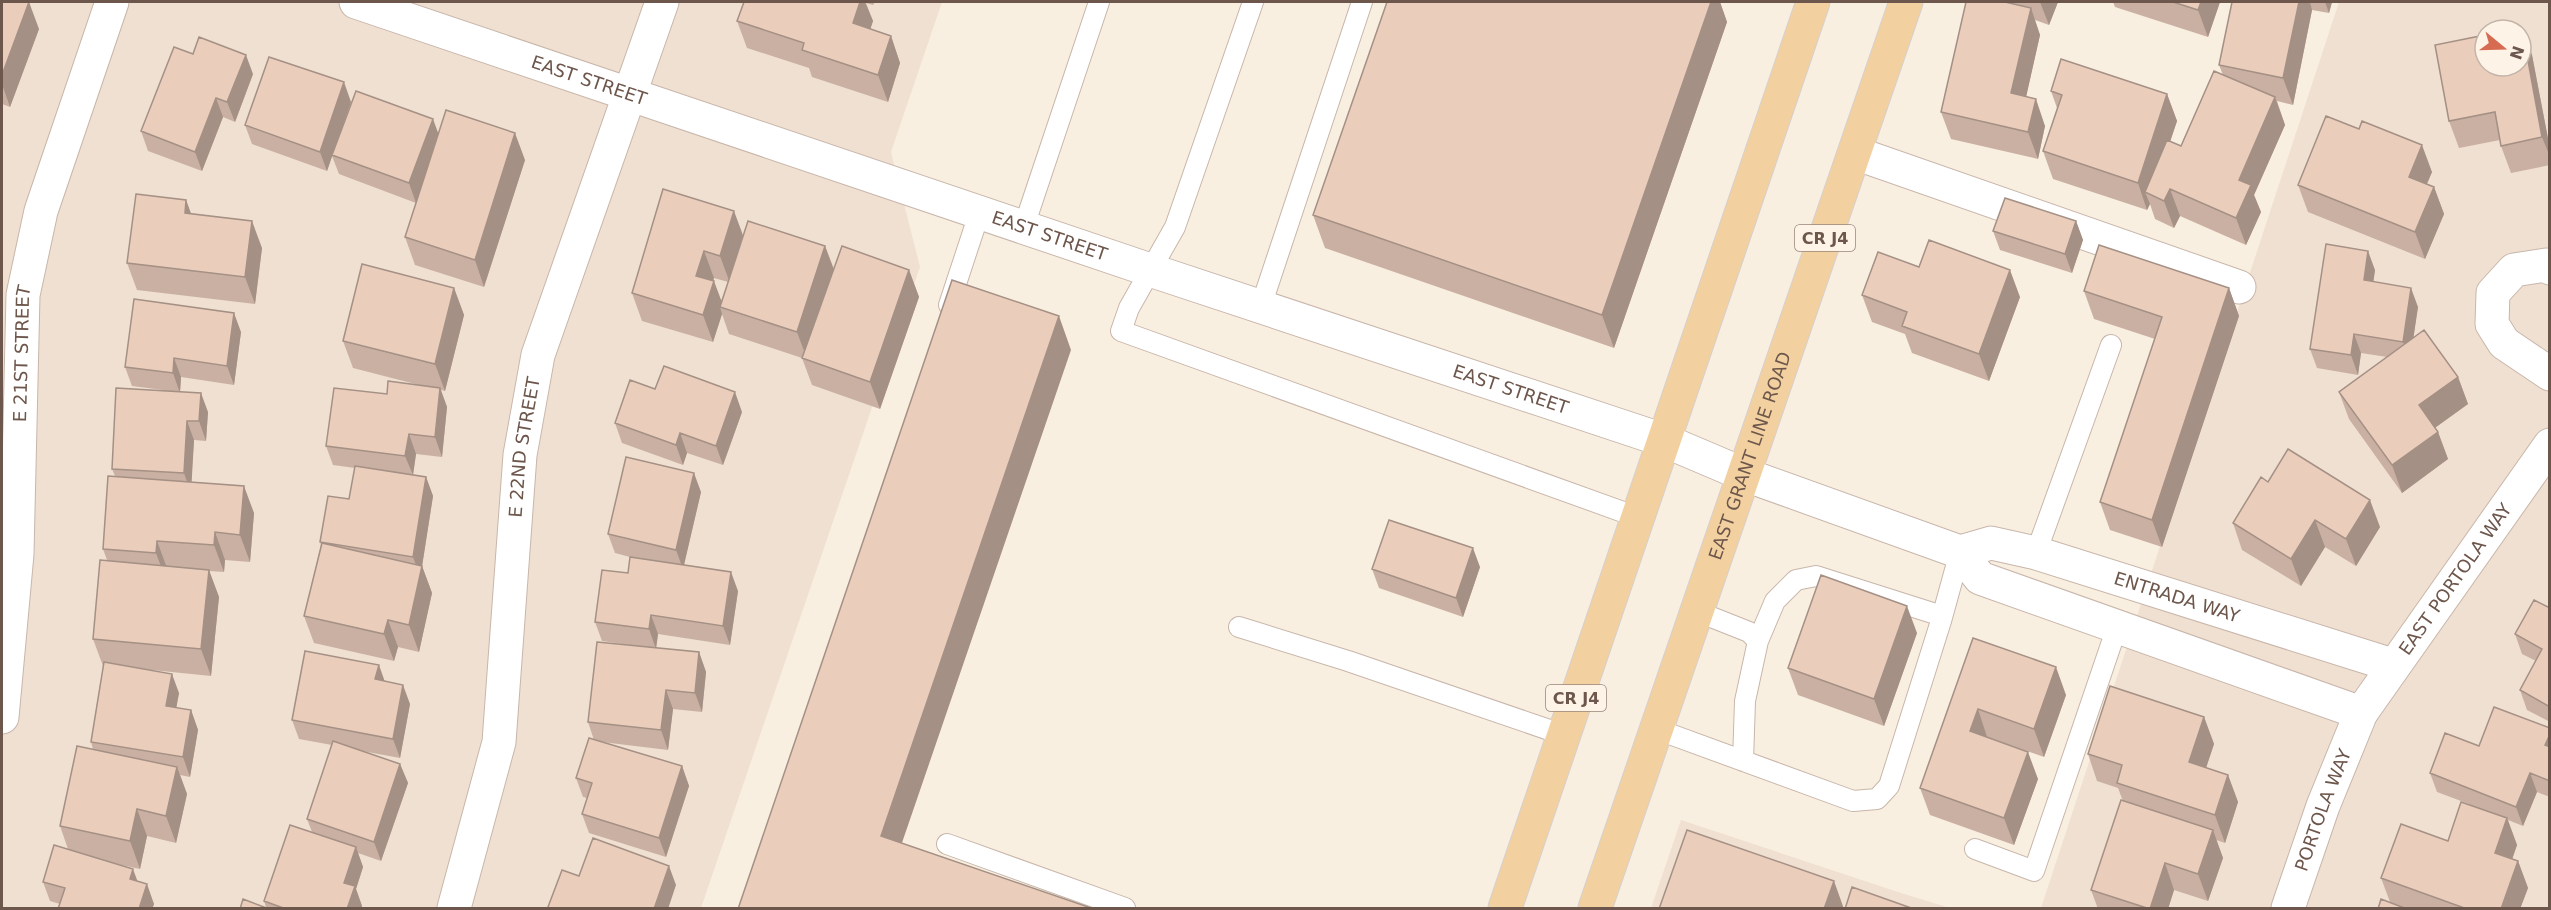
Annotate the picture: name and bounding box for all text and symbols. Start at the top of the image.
north arrow [2473,18,2533,78]
text: N [2506,43,2528,62]
street label: EAST STREET [529,51,651,110]
street label: EAST STREET [989,206,1111,265]
road number: CR J4 [1795,225,1855,251]
street label: E 21ST STREET [9,282,35,422]
street label: EAST GRANT LINE ROAD [1704,349,1795,563]
street label: EAST STREET [1450,360,1572,418]
street label: E 22ND STREET [504,374,544,518]
street label: EAST PORTOLA WAY [2394,498,2516,659]
street label: ENTRADA WAY [2112,567,2243,627]
road number: CR J4 [1546,685,1606,711]
street label: PORTOLA WAY [2290,745,2356,874]

